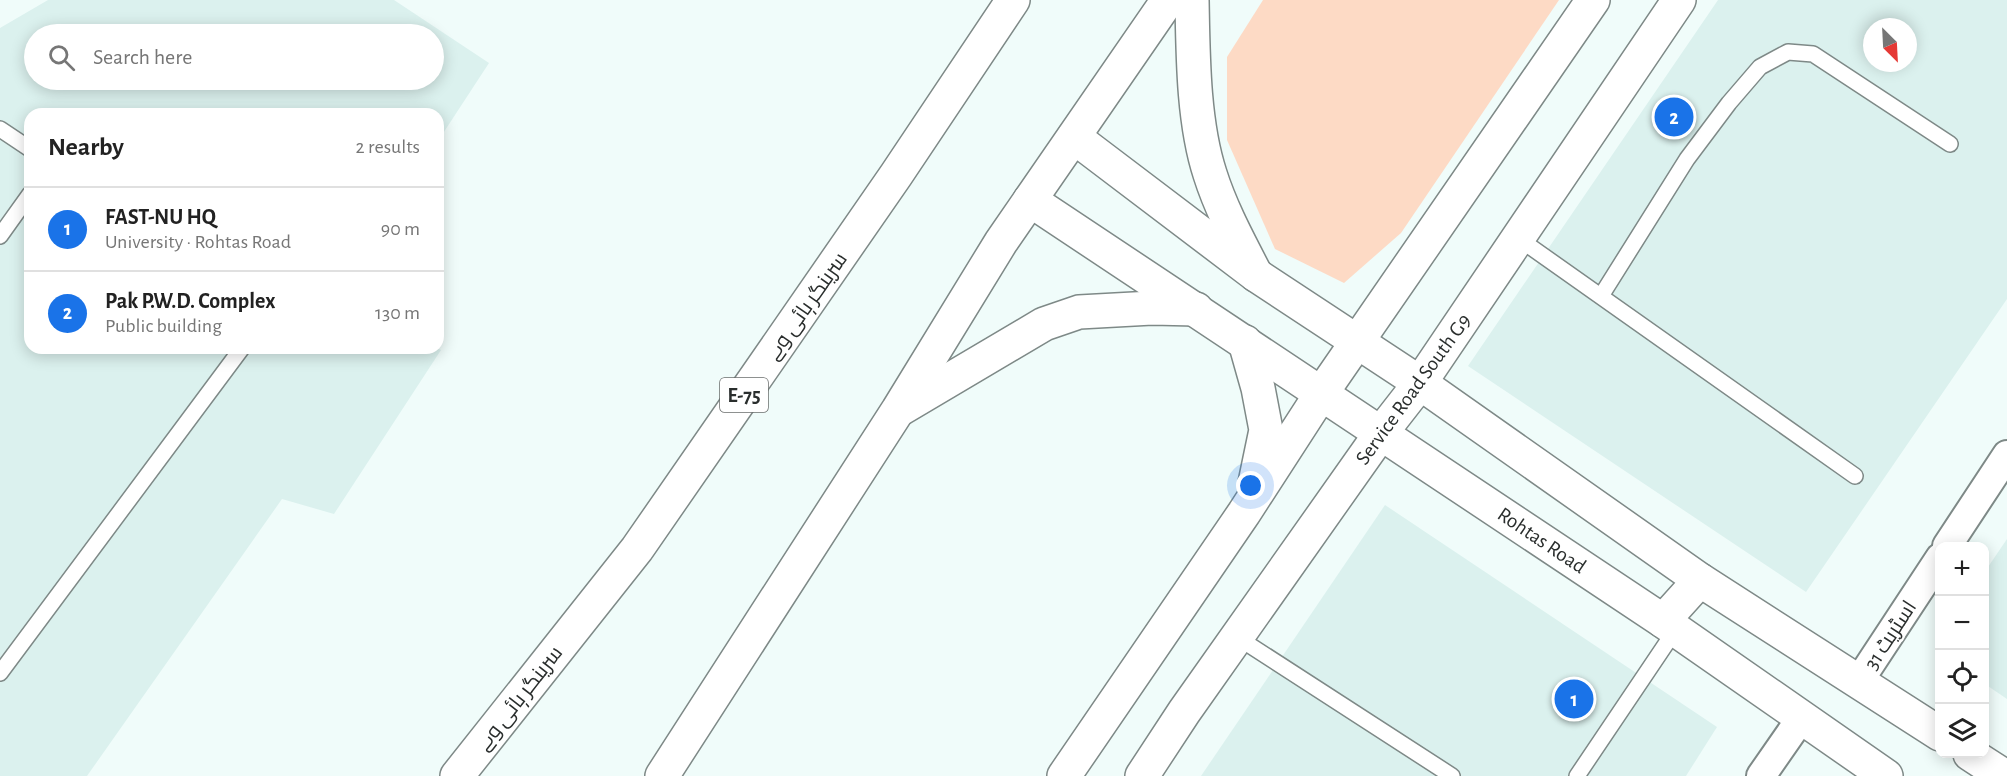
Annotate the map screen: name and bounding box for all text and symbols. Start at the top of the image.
north arrow [1863,18,1917,72]
search box [24,24,444,90]
icon: search [45,41,78,74]
text: Search here [93,46,192,68]
pin: 2 [1654,94,1694,140]
text: Nearby [48,134,124,160]
text: 2 results [356,137,420,157]
text: FAST-NU HQ [105,206,216,228]
text: 1 [64,219,71,239]
text: 90 m [381,219,420,239]
text: University · Rohtas Road [105,232,291,252]
street label: سرینگر ہائی وے [762,249,854,366]
text: Pak P.W.D. Complex [105,290,275,312]
text: 2 [63,303,72,323]
text: 130 m [375,303,420,323]
street label: Service Road South G9 [1352,310,1475,469]
text: Public building [105,316,222,336]
road number: E-75 [720,378,768,412]
your location [1236,471,1265,500]
street label: Rohtas Road [1494,503,1590,578]
map controls [1935,542,1989,758]
button: + [1935,542,1989,596]
button: − [1935,596,1989,650]
street label: اسٹریٹ 31 [1860,597,1921,674]
street label: سرینگر ہائی وے [472,642,569,756]
button: locate [1935,650,1989,704]
pin: 1 [1554,676,1594,722]
button: layers [1935,704,1989,758]

